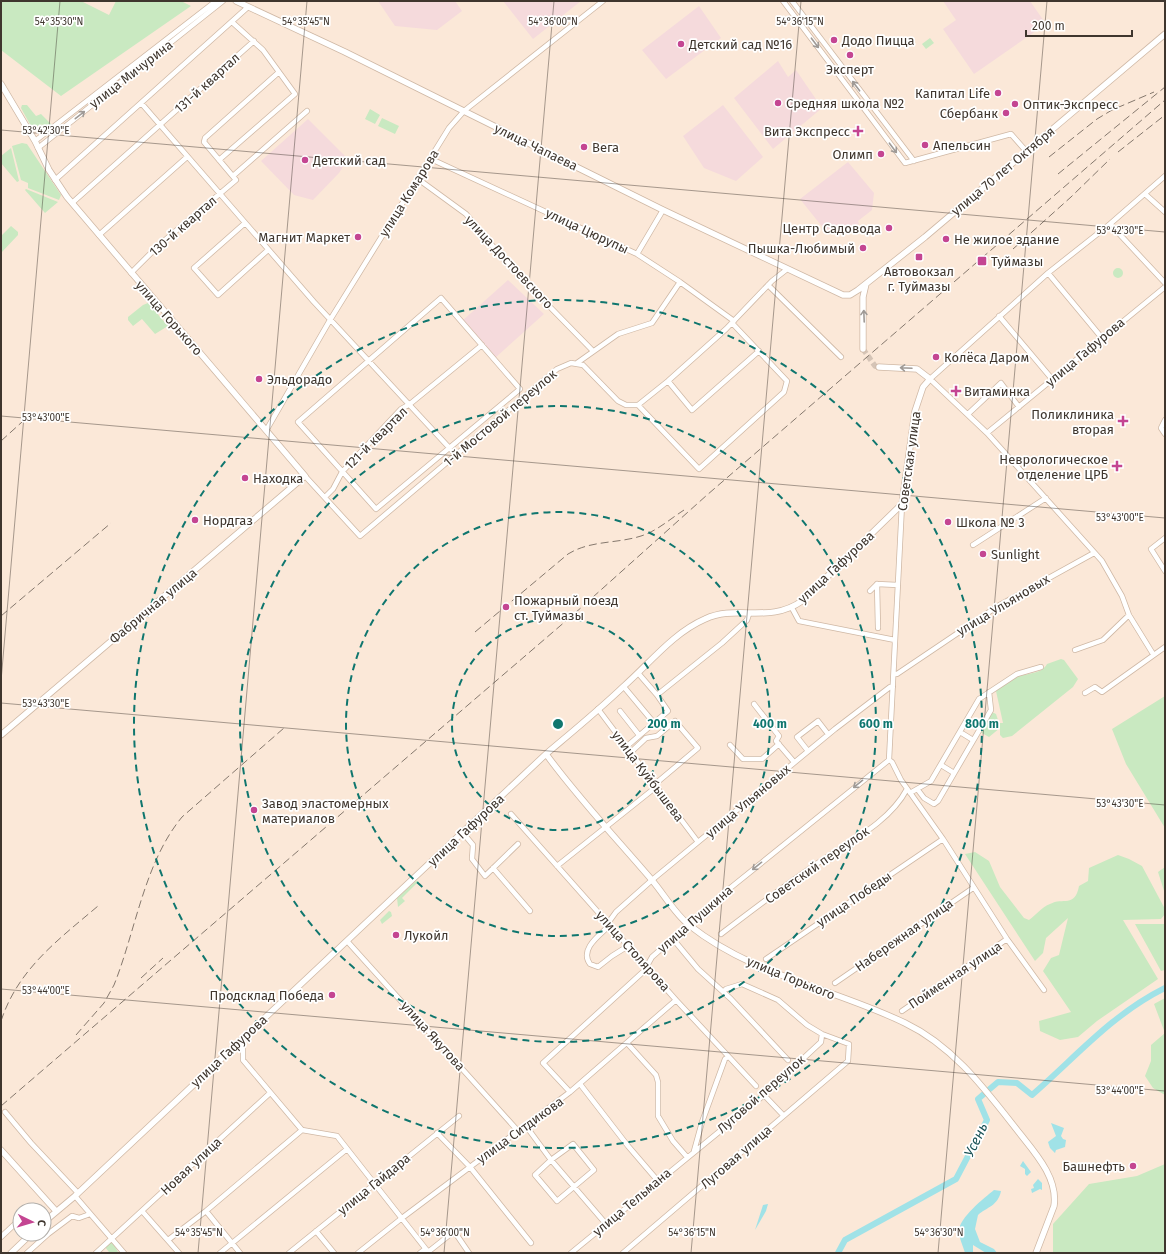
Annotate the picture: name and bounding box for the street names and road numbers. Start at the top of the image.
street label: улица Мичурина [86,37,176,111]
street label: 131-й квартал [171,50,243,116]
street label: улица Чапаева [492,120,580,174]
street label: улица 70 лет Октября [948,123,1058,219]
street label: улица Комарова [376,147,442,239]
street label: 130-й квартал [146,193,220,259]
street label: улица Цюрупы [543,205,631,257]
street label: улица Достоевского [462,212,556,312]
street label: улица Горького [132,278,206,358]
street label: улица Гафурова [1042,315,1128,389]
street label: 1-й Мостовой переулок [440,366,560,470]
street label: 121-й квартал [342,404,410,472]
street label: Советская улица [895,410,923,512]
street label: улица Гафурова [795,528,877,606]
street label: Фабричная улица [106,565,200,647]
street label: улица Ульяновых [954,571,1053,639]
street label: улица Куйбышева [609,727,687,825]
street label: улица Ульяновых [703,761,794,841]
street label: улица Гафурова [425,791,507,869]
street label: Советский переулок [762,823,872,907]
street label: улица Победы [814,868,894,930]
street label: улица Пушкина [654,882,736,956]
street label: Набережная улица [852,896,956,974]
street label: улица Столярова [593,908,673,994]
street label: Пойменная улица [906,938,1004,1012]
street label: улица Горького [745,953,837,1003]
street label: улица Якутова [398,998,468,1074]
street label: улица Гафурова [188,1012,270,1090]
street label: Луговой переулок [714,1052,808,1136]
street label: улица Ситдикова [474,1094,566,1166]
street label: Луговая улица [698,1122,774,1192]
street label: Новая улица [158,1134,224,1198]
street label: улица Гайдара [335,1150,413,1218]
street label: улица Тельмана [590,1165,674,1239]

